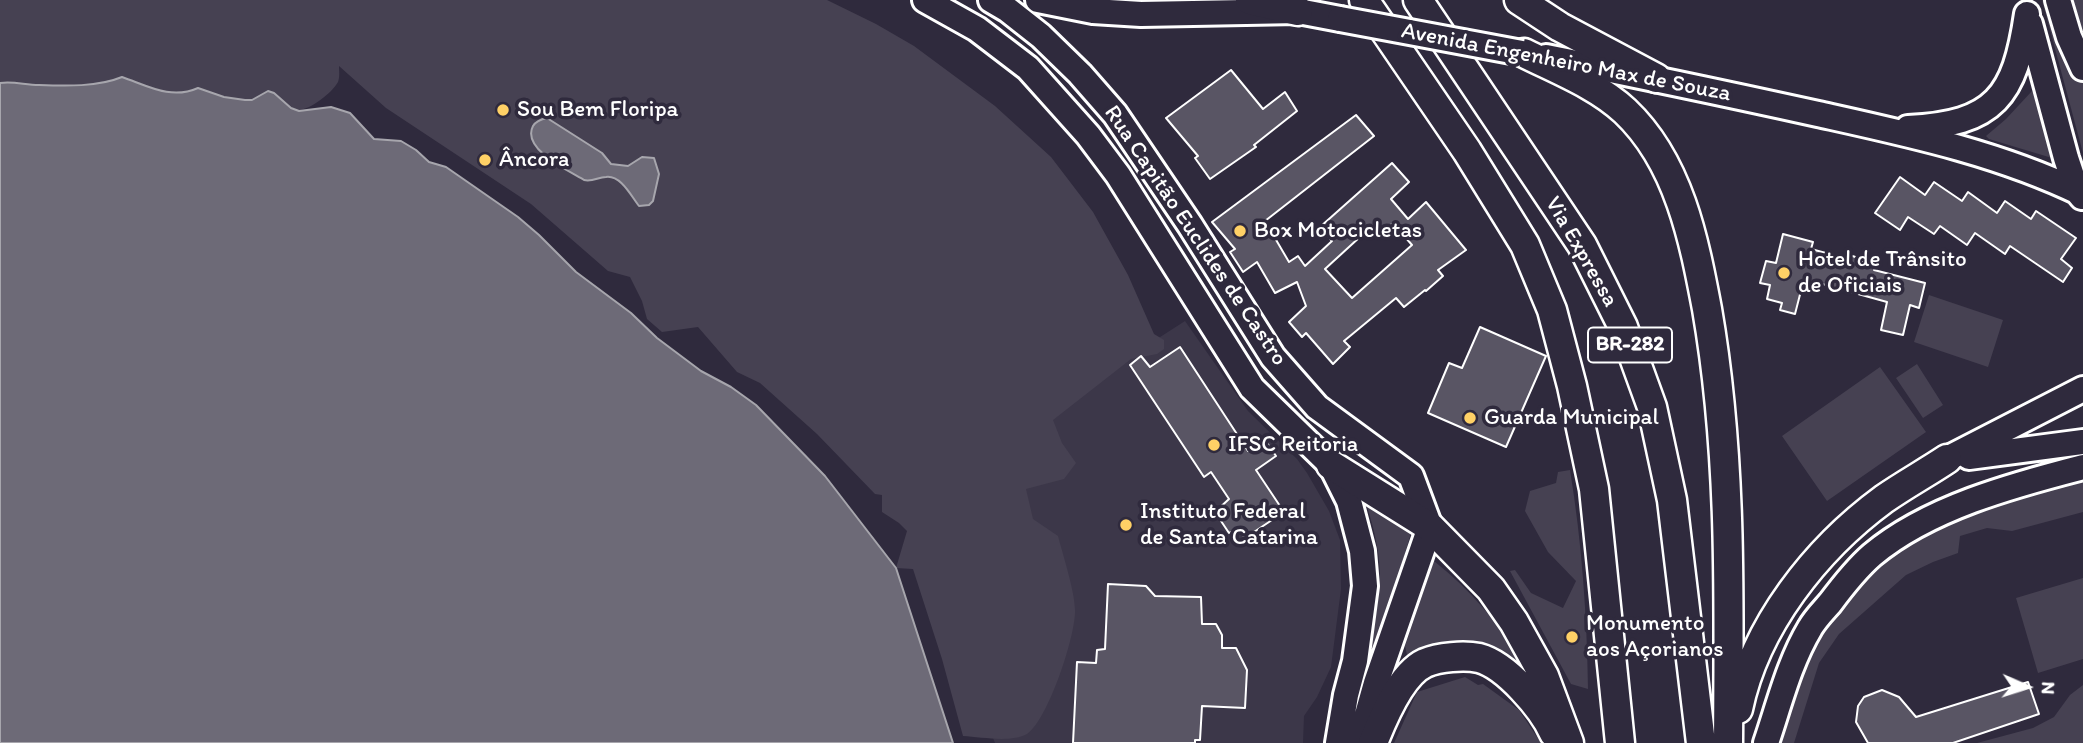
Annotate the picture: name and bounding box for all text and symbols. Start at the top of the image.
street label: Avenida Engenheiro Max de Souza [1399,17,1733,109]
place label: Sou Bem Floripa [517,96,679,124]
street label: Rua Capitão Euclides de Castro [1097,101,1293,371]
marker: Sou Bem Floripa [495,102,511,118]
place label: Âncora [499,146,569,174]
marker: Âncora [477,152,493,168]
street label: Via Expressa [1538,192,1624,312]
place label: Box Motocicletas [1254,217,1422,245]
marker: Box Motocicletas [1232,223,1248,239]
place label: Hotel de Trânsito de Oficiais [1798,246,1967,300]
marker: Hotel de Trânsito de Oficiais [1776,265,1792,281]
road number: BR-282 [1588,328,1672,362]
place label: Guarda Municipal [1484,404,1659,432]
marker: Guarda Municipal [1462,410,1478,426]
place label: IFSC Reitoria [1228,431,1358,459]
marker: IFSC Reitoria [1206,437,1222,453]
place label: Instituto Federal de Santa Catarina [1140,498,1318,552]
marker: Instituto Federal de Santa Catarina [1118,517,1134,533]
place label: Monumento aos Açorianos [1586,610,1724,664]
marker: Monumento aos Açorianos [1564,629,1580,645]
north arrow [1992,652,2062,722]
text: N [2037,681,2060,695]

